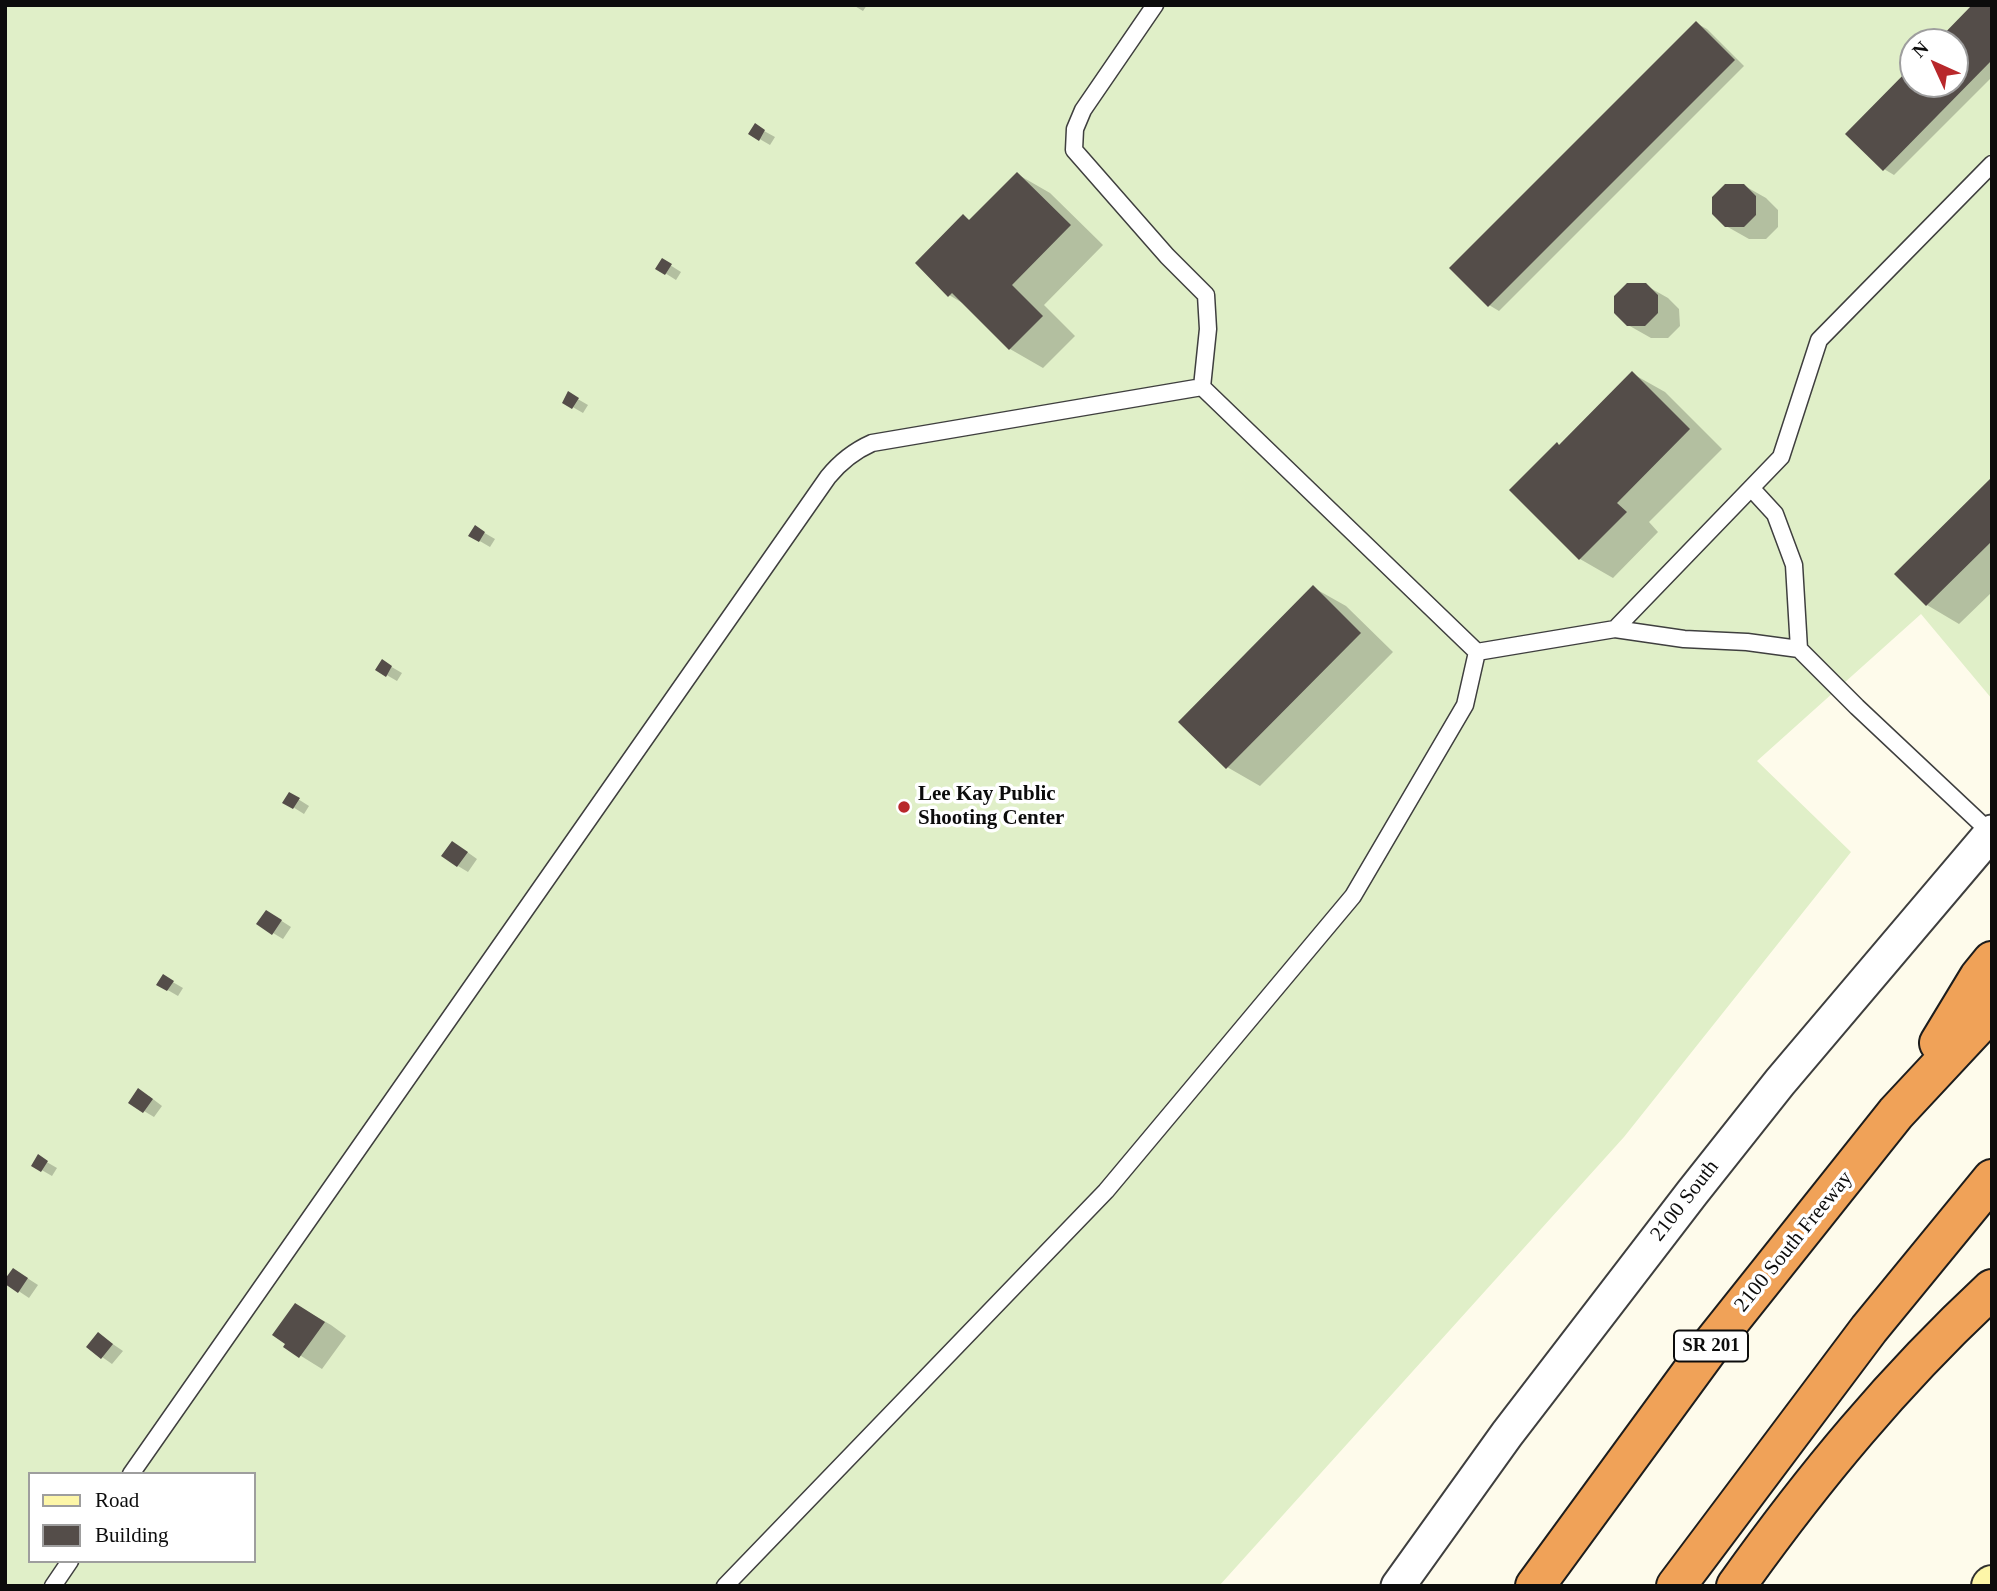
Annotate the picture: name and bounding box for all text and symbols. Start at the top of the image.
north arrow [1899,28,1969,98]
text: N [1908,37,1932,61]
place label: Lee Kay Public Shooting Center [918,782,1064,832]
marker: Lee Kay Public Shooting Center [896,799,912,815]
street label: 2100 South [1645,1155,1725,1247]
street label: 2100 South Freeway [1730,1167,1858,1317]
road number: SR 201 [1674,1330,1748,1362]
legend [28,1472,256,1563]
text: Road [95,1488,139,1512]
text: Building [95,1523,169,1547]

